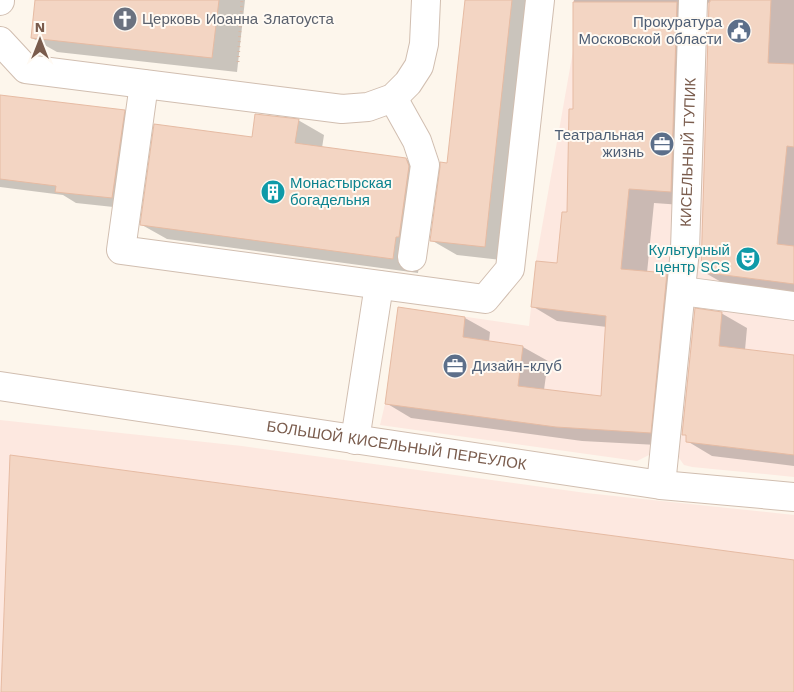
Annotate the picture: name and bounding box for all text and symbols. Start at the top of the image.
church icon: Церковь Иоанна Златоуста [112,6,138,32]
place label: Церковь Иоанна Златоуста [142,10,334,28]
place label: Прокуратура Московской области [578,13,723,48]
north arrow [15,15,65,65]
public building icon: Прокуратура Московской области [726,18,752,44]
text: N [35,19,45,35]
street label: КИСЕЛЬНЫЙ ТУПИК [677,77,700,227]
place label: Театральная жизнь [554,126,644,161]
office icon: Театральная жизнь [649,131,675,157]
place label: Монастырская богадельня [290,174,392,209]
building icon: Монастырская богадельня [260,179,286,205]
place label: Культурный центр SCS [649,241,730,276]
theatre icon: Культурный центр SCS [735,246,761,272]
office icon: Дизайн-клуб [442,353,468,379]
place label: Дизайн-клуб [472,357,562,375]
street label: БОЛЬШОЙ КИСЕЛЬНЫЙ ПЕРЕУЛОК [265,417,528,474]

